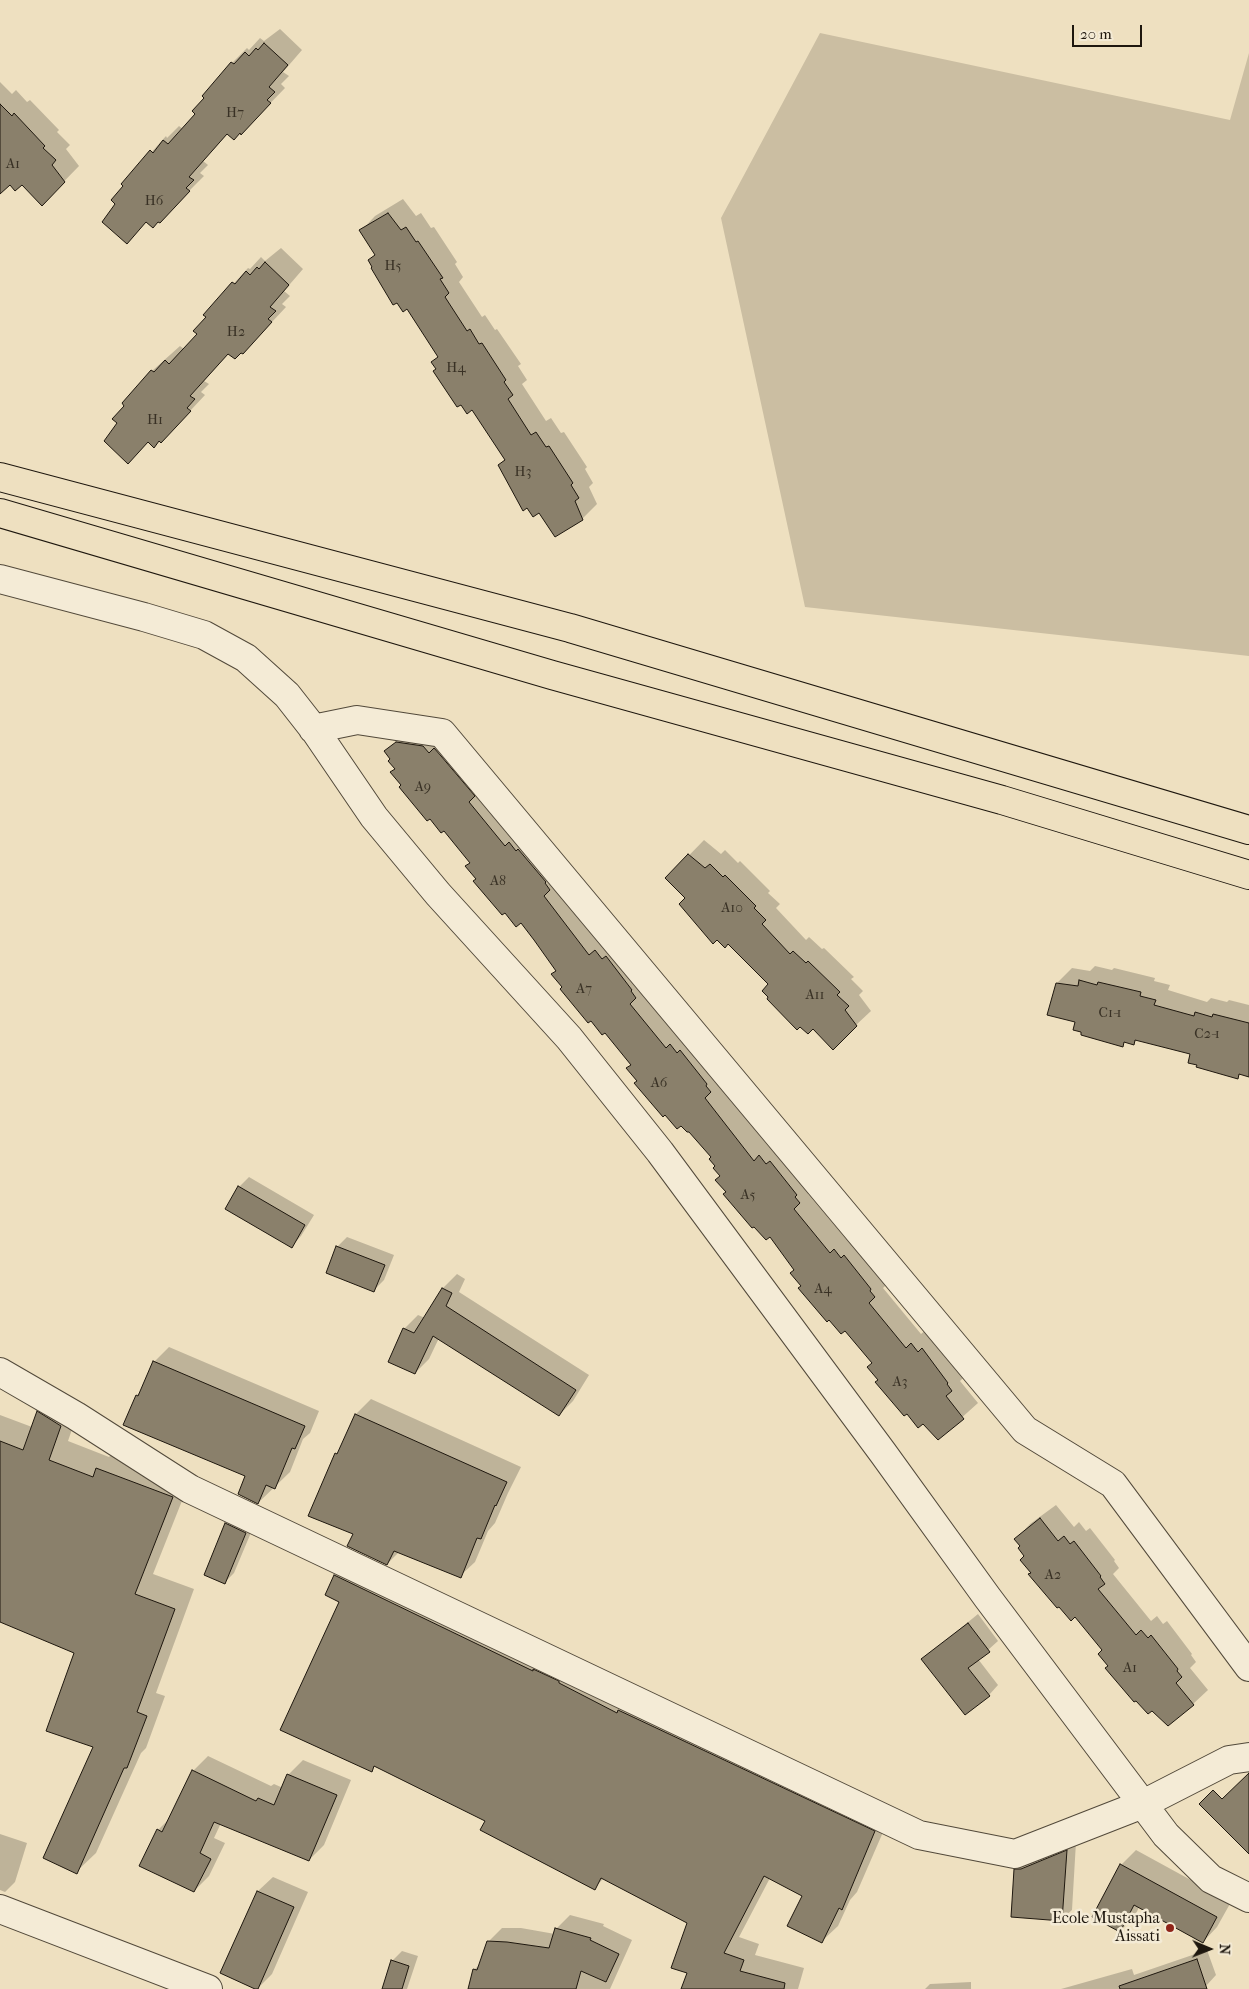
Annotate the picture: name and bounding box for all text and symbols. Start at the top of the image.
scale bar [1074,15,1144,47]
text: 20 m [1080,25,1112,43]
house number: H7 [226,106,244,122]
house number: A1 [6,157,20,173]
house number: H6 [145,194,163,210]
house number: H5 [384,259,402,275]
house number: H2 [227,325,245,341]
house number: H4 [446,361,466,377]
house number: H1 [147,413,163,429]
house number: H3 [515,465,531,481]
house number: A9 [415,780,431,796]
house number: A8 [490,874,506,890]
house number: A10 [721,901,743,917]
house number: A7 [576,982,592,998]
house number: A11 [805,988,825,1004]
house number: C1-1 [1098,1006,1122,1022]
house number: C2-1 [1194,1027,1220,1043]
house number: A6 [651,1076,667,1092]
house number: A5 [740,1188,756,1204]
house number: A4 [814,1282,832,1298]
house number: A3 [893,1375,907,1391]
house number: A2 [1045,1568,1061,1584]
house number: A1 [1123,1661,1137,1677]
place label: Ecole Mustapha Aissati [1052,1909,1160,1947]
marker: Ecole Mustapha Aissati [1164,1922,1176,1934]
north arrow [1184,1924,1234,1974]
text: N [1216,1944,1233,1955]

